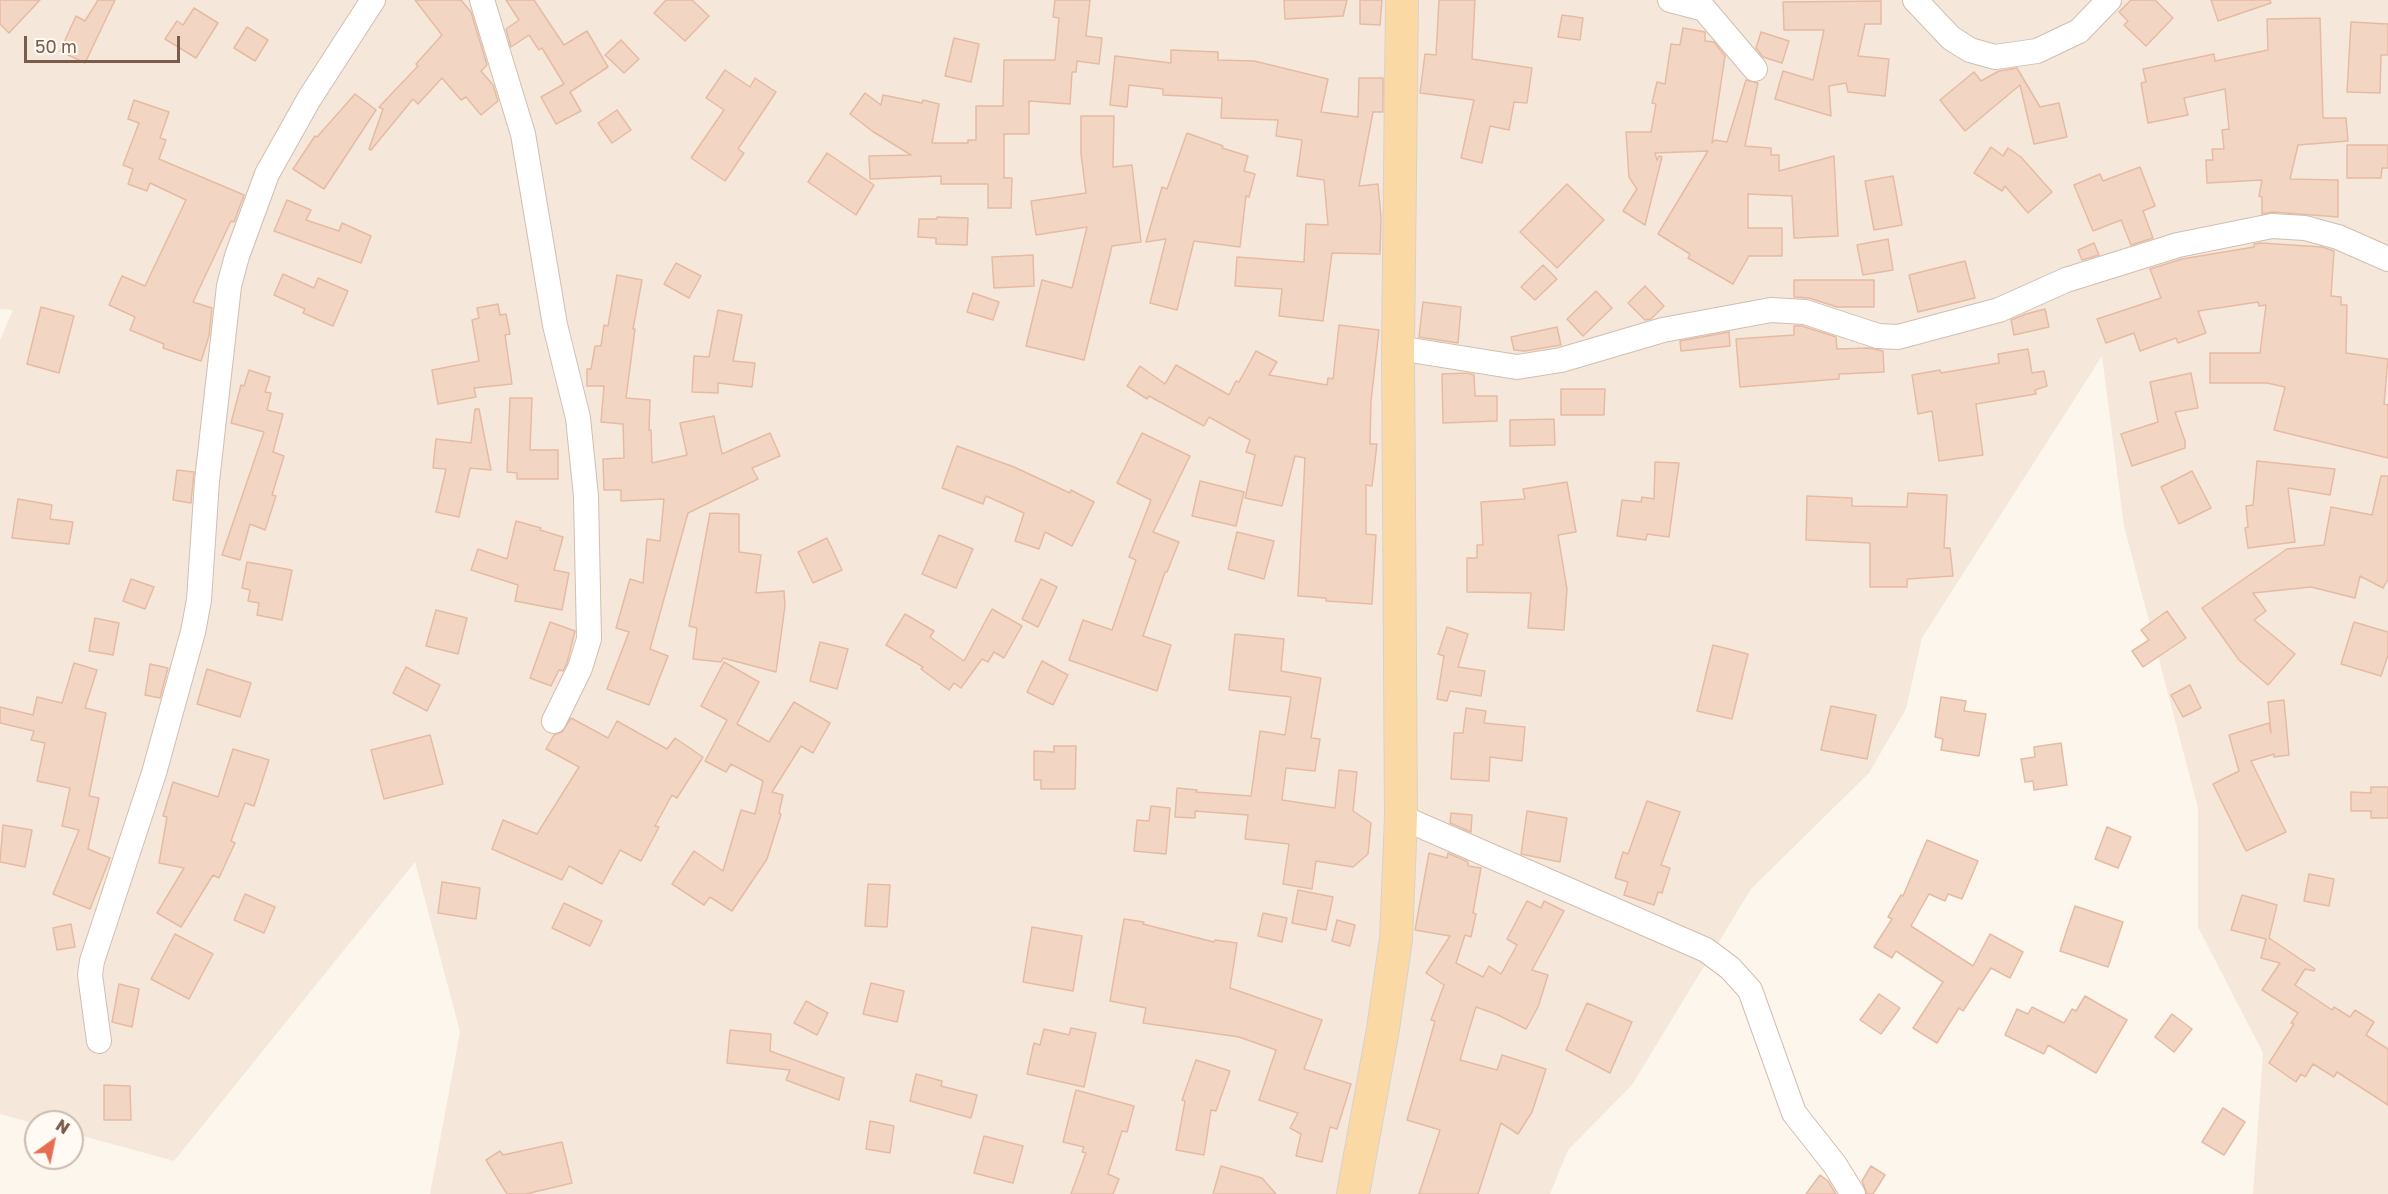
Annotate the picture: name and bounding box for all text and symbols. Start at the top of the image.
scale bar [27,24,183,62]
text: 50 m [35,35,77,57]
north arrow [24,1110,84,1170]
text: N [52,1115,73,1138]

